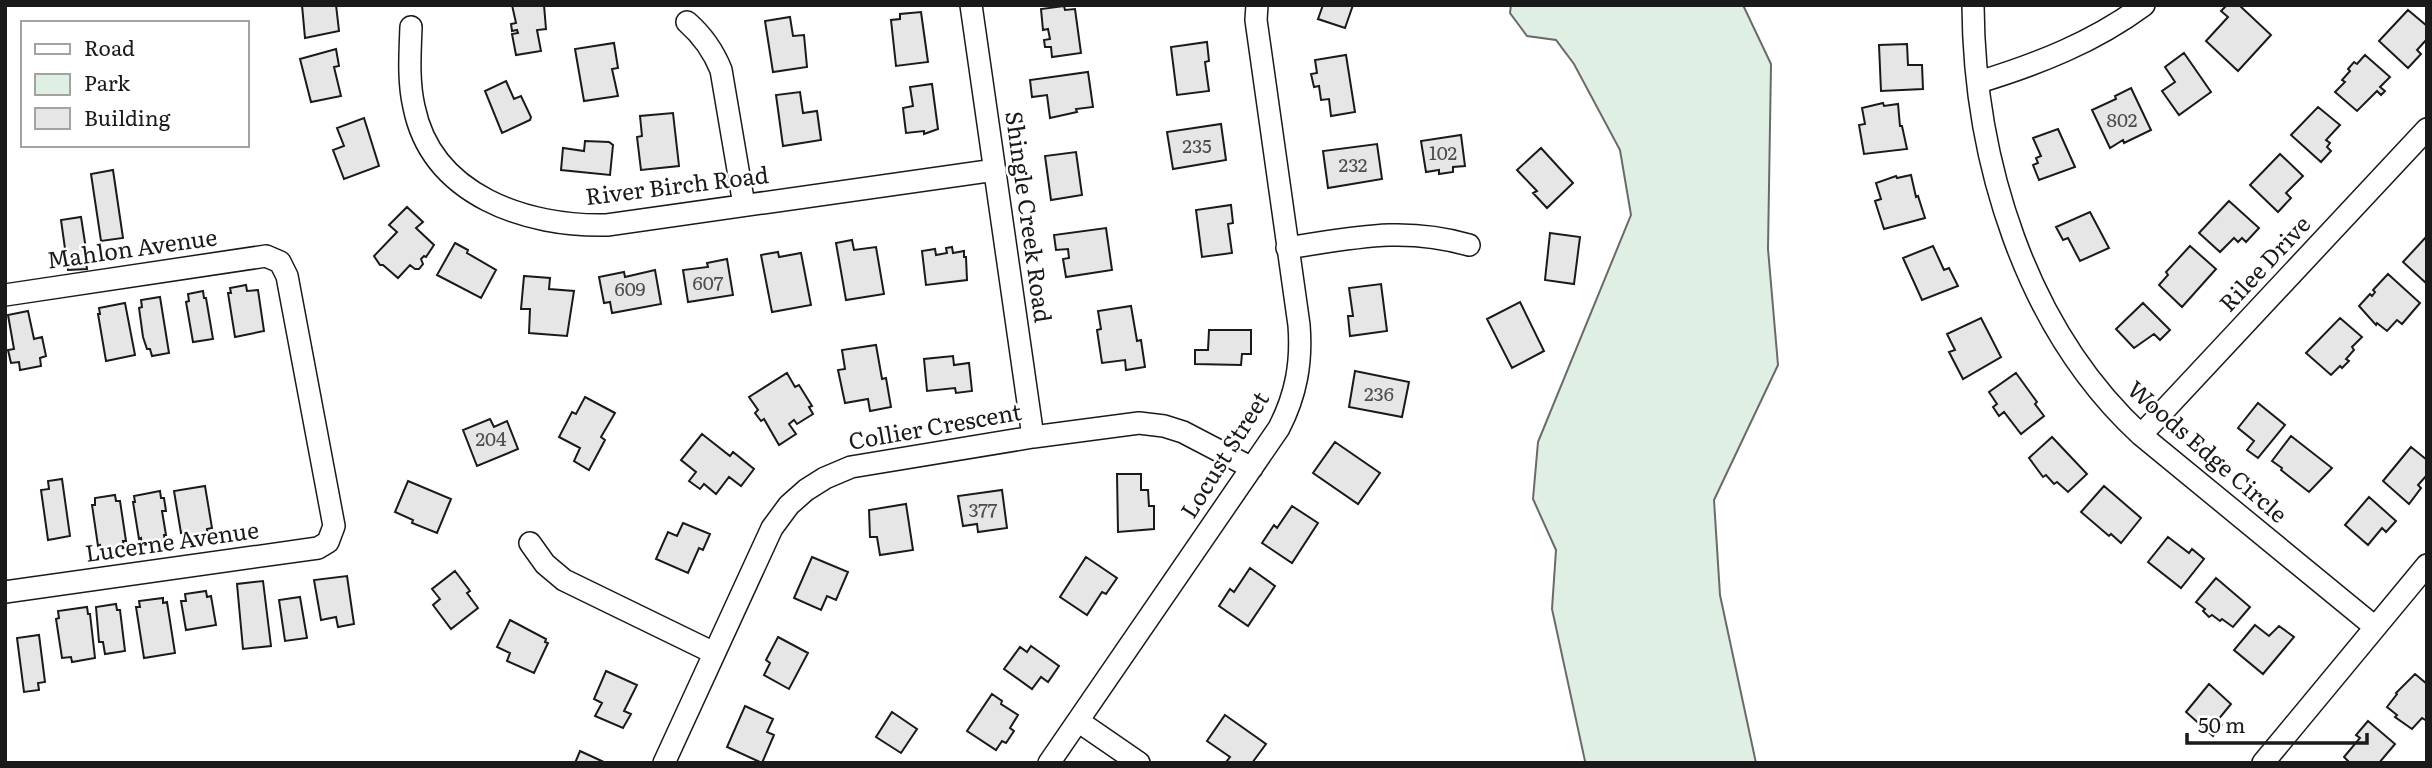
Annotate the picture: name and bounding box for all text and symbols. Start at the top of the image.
legend [21,21,248,147]
text: Road [84,31,135,62]
text: Park [84,66,130,97]
text: Building [84,101,171,132]
house number: 802 [2107,105,2137,133]
street label: Shingle Creek Road [998,109,1062,325]
house number: 235 [1182,131,1212,159]
house number: 102 [1429,138,1457,166]
house number: 232 [1339,150,1368,178]
street label: River Birch Road [583,156,770,212]
street label: Rilee Drive [2210,207,2317,318]
street label: Mahlon Avenue [44,218,219,276]
house number: 607 [693,268,724,296]
house number: 609 [614,274,646,302]
street label: Woods Edge Circle [2121,371,2296,530]
house number: 236 [1364,379,1394,407]
street label: Locust Street [1171,383,1276,524]
street label: Collier Crescent [845,393,1025,457]
house number: 204 [475,424,507,452]
house number: 377 [969,495,998,523]
street label: Lucerne Avenue [83,511,261,569]
scale bar [2187,702,2367,746]
text: 50 m [2198,708,2245,739]

